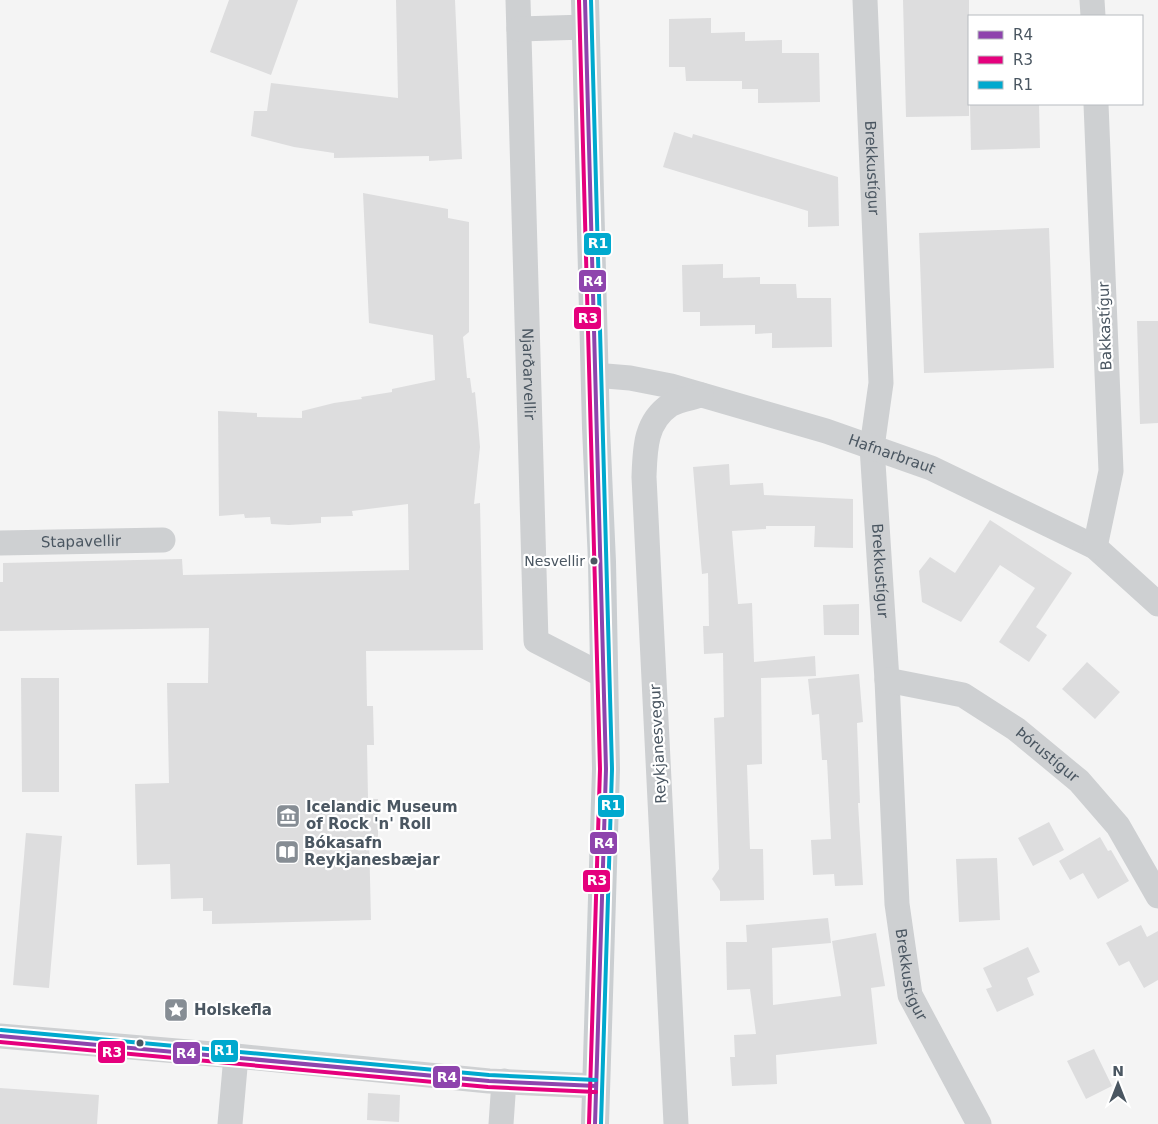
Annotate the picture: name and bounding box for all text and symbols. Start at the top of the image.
legend [968,15,1143,105]
text: R4 [1013,26,1033,44]
text: R3 [1013,51,1033,69]
text: R1 [1013,76,1033,94]
street label: Brekkustígur [861,120,883,216]
line badge: R1 [583,232,612,256]
text: R1 [588,235,608,251]
line badge: R4 [578,269,607,293]
text: R4 [583,273,604,289]
street label: Bakkastígur [1094,280,1116,371]
line badge: R3 [573,306,602,330]
text: R3 [578,310,598,326]
street label: Njarðarvellir [518,328,539,421]
street label: Hafnarbraut [846,431,938,478]
street label: Brekkustígur [868,523,892,620]
street label: Stapavellir [41,532,122,551]
place label: Nesvellir [524,553,585,569]
marker: Nesvellir [589,556,599,566]
street label: Reykjanesvegur [646,683,670,804]
street label: Þórustígur [1012,723,1083,787]
line badge: R1 [597,794,625,818]
text: R1 [601,797,621,813]
place label: Icelandic Museum of Rock 'n' Roll [306,798,458,833]
museum icon: Icelandic Museum of Rock 'n' Roll [275,803,301,829]
line badge: R4 [589,831,618,855]
place label: Bókasafn Reykjanesbæjar [304,834,440,869]
text: R4 [594,835,615,851]
library icon: Bókasafn Reykjanesbæjar [274,839,300,865]
line badge: R3 [582,869,611,893]
text: R3 [587,872,607,888]
street label: Brekkustígur [892,927,931,1025]
place icon: Holskefla [163,997,189,1023]
place label: Holskefla [194,1001,272,1019]
unlabelled marker [135,1038,145,1048]
line badge: R1 [210,1039,239,1063]
line badge: R3 [97,1040,126,1064]
line badge: R4 [172,1041,201,1065]
text: R1 [214,1042,234,1058]
text: R3 [102,1044,122,1060]
text: R4 [176,1045,197,1061]
north arrow [1093,1059,1143,1109]
text: N [1112,1063,1124,1079]
line badge: R4 [432,1065,461,1089]
text: R4 [437,1069,458,1085]

